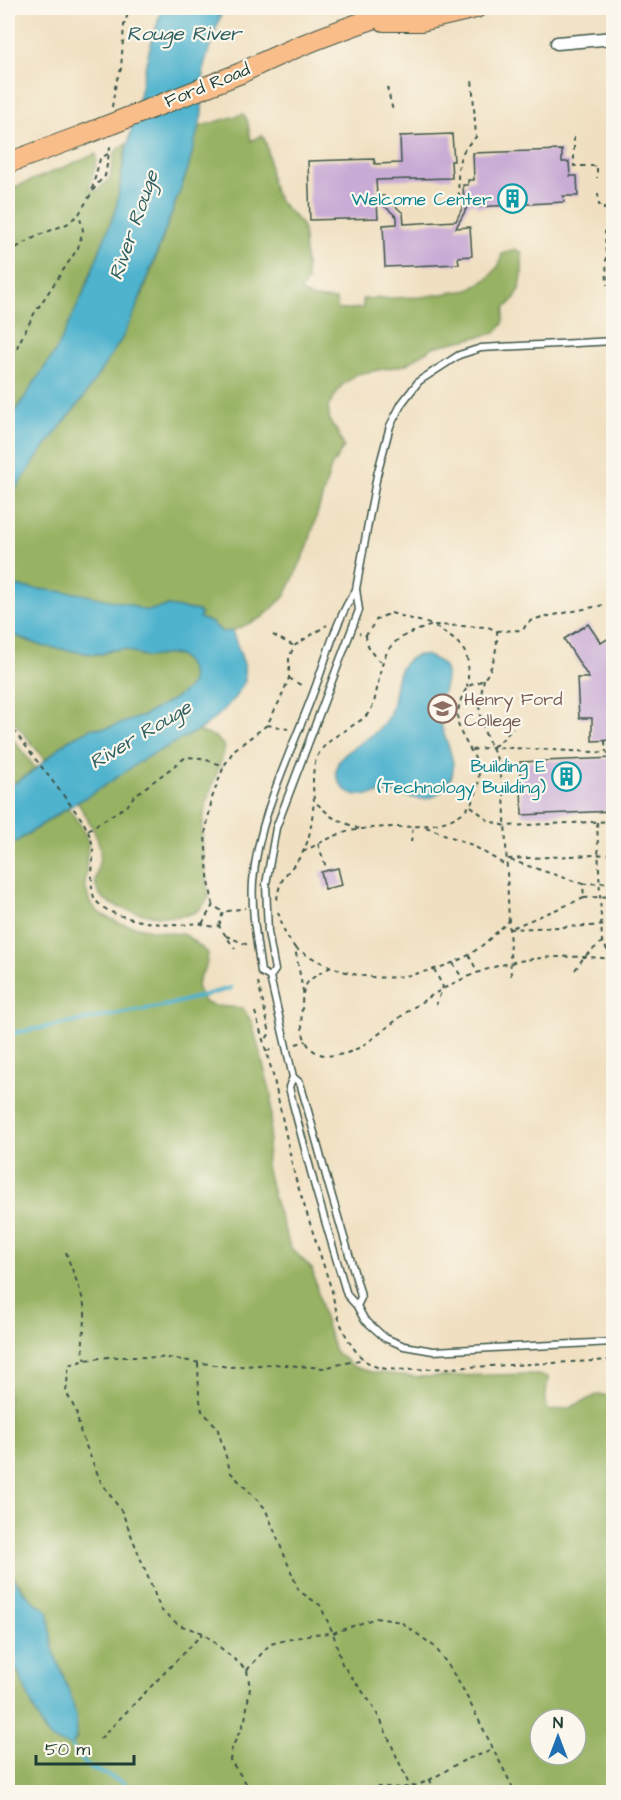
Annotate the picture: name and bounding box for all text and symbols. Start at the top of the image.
water label: Rouge River [127,20,243,49]
street label: Ford Road [161,57,254,114]
water label: River Rouge [102,166,167,284]
building icon: Welcome Center [497,183,529,215]
place label: Welcome Center [352,187,492,212]
place label: Henry Ford College [464,687,562,734]
water label: River Rouge [84,693,198,777]
school or university icon: Henry Ford College [427,693,459,725]
place label: Building E (Technology Building) [377,754,546,801]
building icon: Building E (Technology Building) [551,760,583,792]
north arrow [528,1707,588,1767]
text: N [553,1712,563,1734]
scale bar [36,1728,134,1766]
text: 50 m [45,1737,90,1762]

